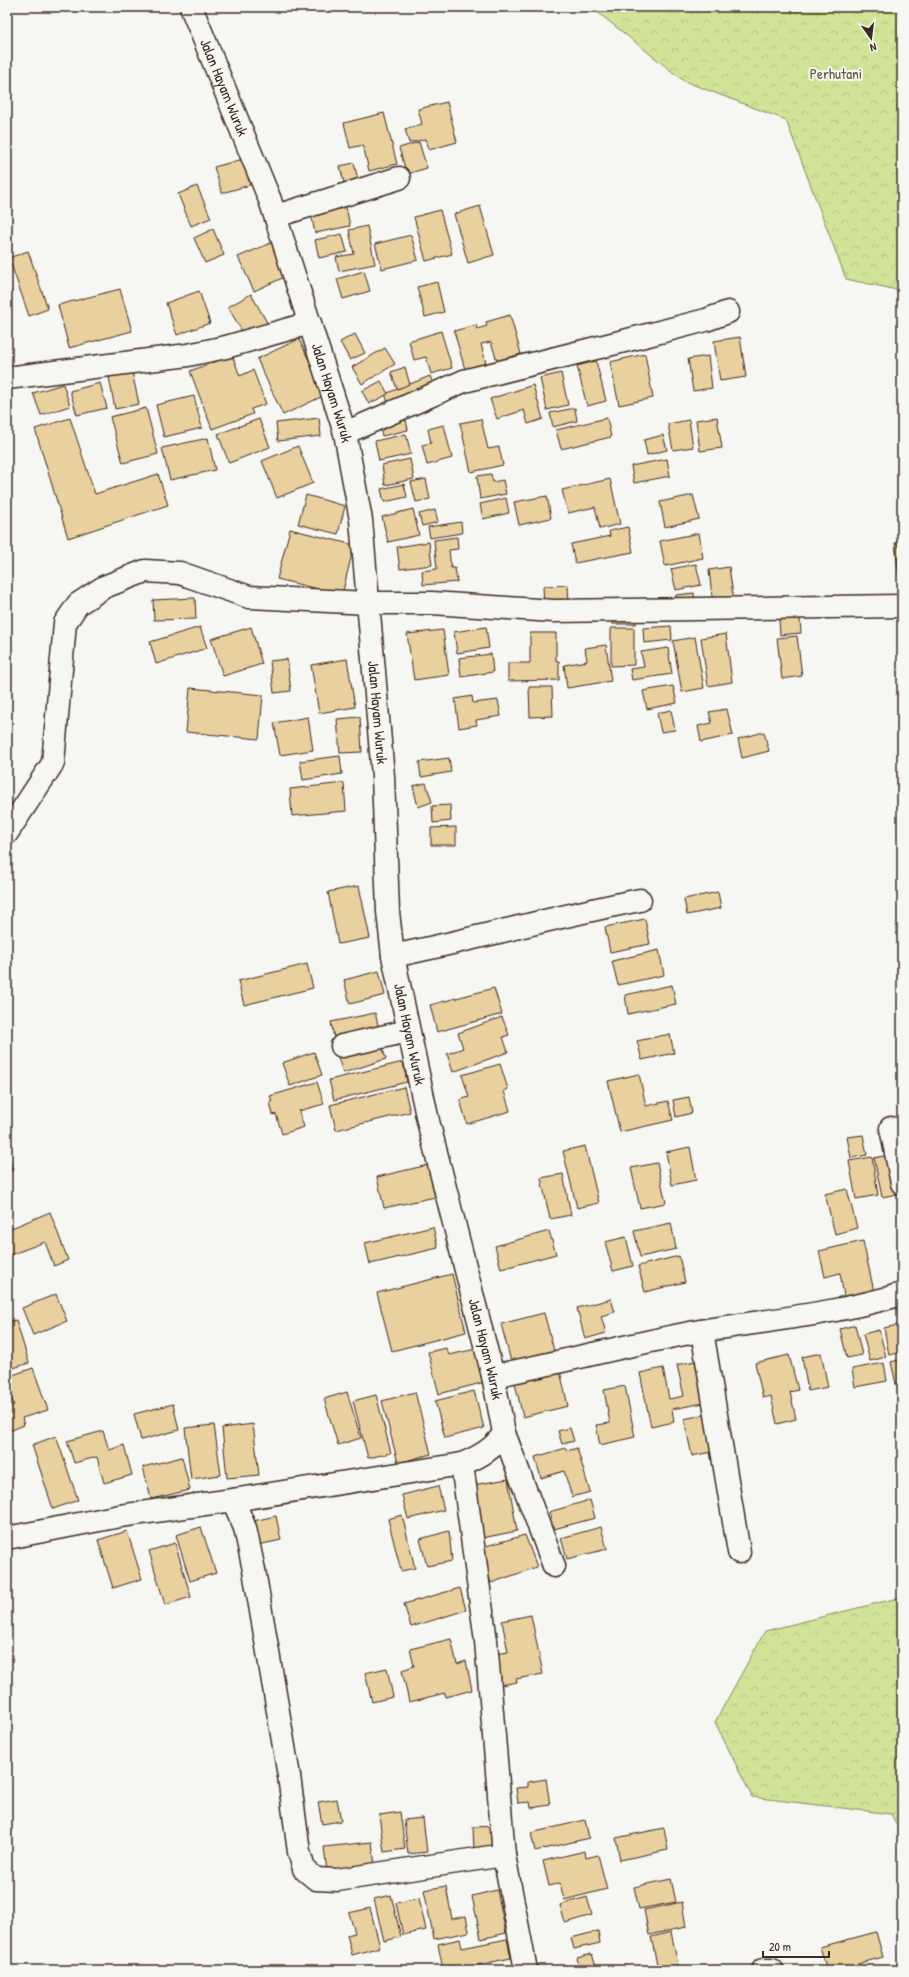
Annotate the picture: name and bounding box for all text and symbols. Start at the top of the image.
north arrow [851,18,891,58]
street label: Jalan Hayam Wuruk [195,35,254,139]
text: N [869,40,878,55]
park label: Perhutani [810,63,862,84]
street label: Jalan Hayam Wuruk [307,340,358,444]
street label: Jalan Hayam Wuruk [363,660,393,765]
street label: Jalan Hayam Wuruk [389,981,431,1087]
street label: Jalan Hayam Wuruk [464,1296,508,1401]
scale bar [763,1933,829,1959]
text: 20 m [769,1938,791,1955]

